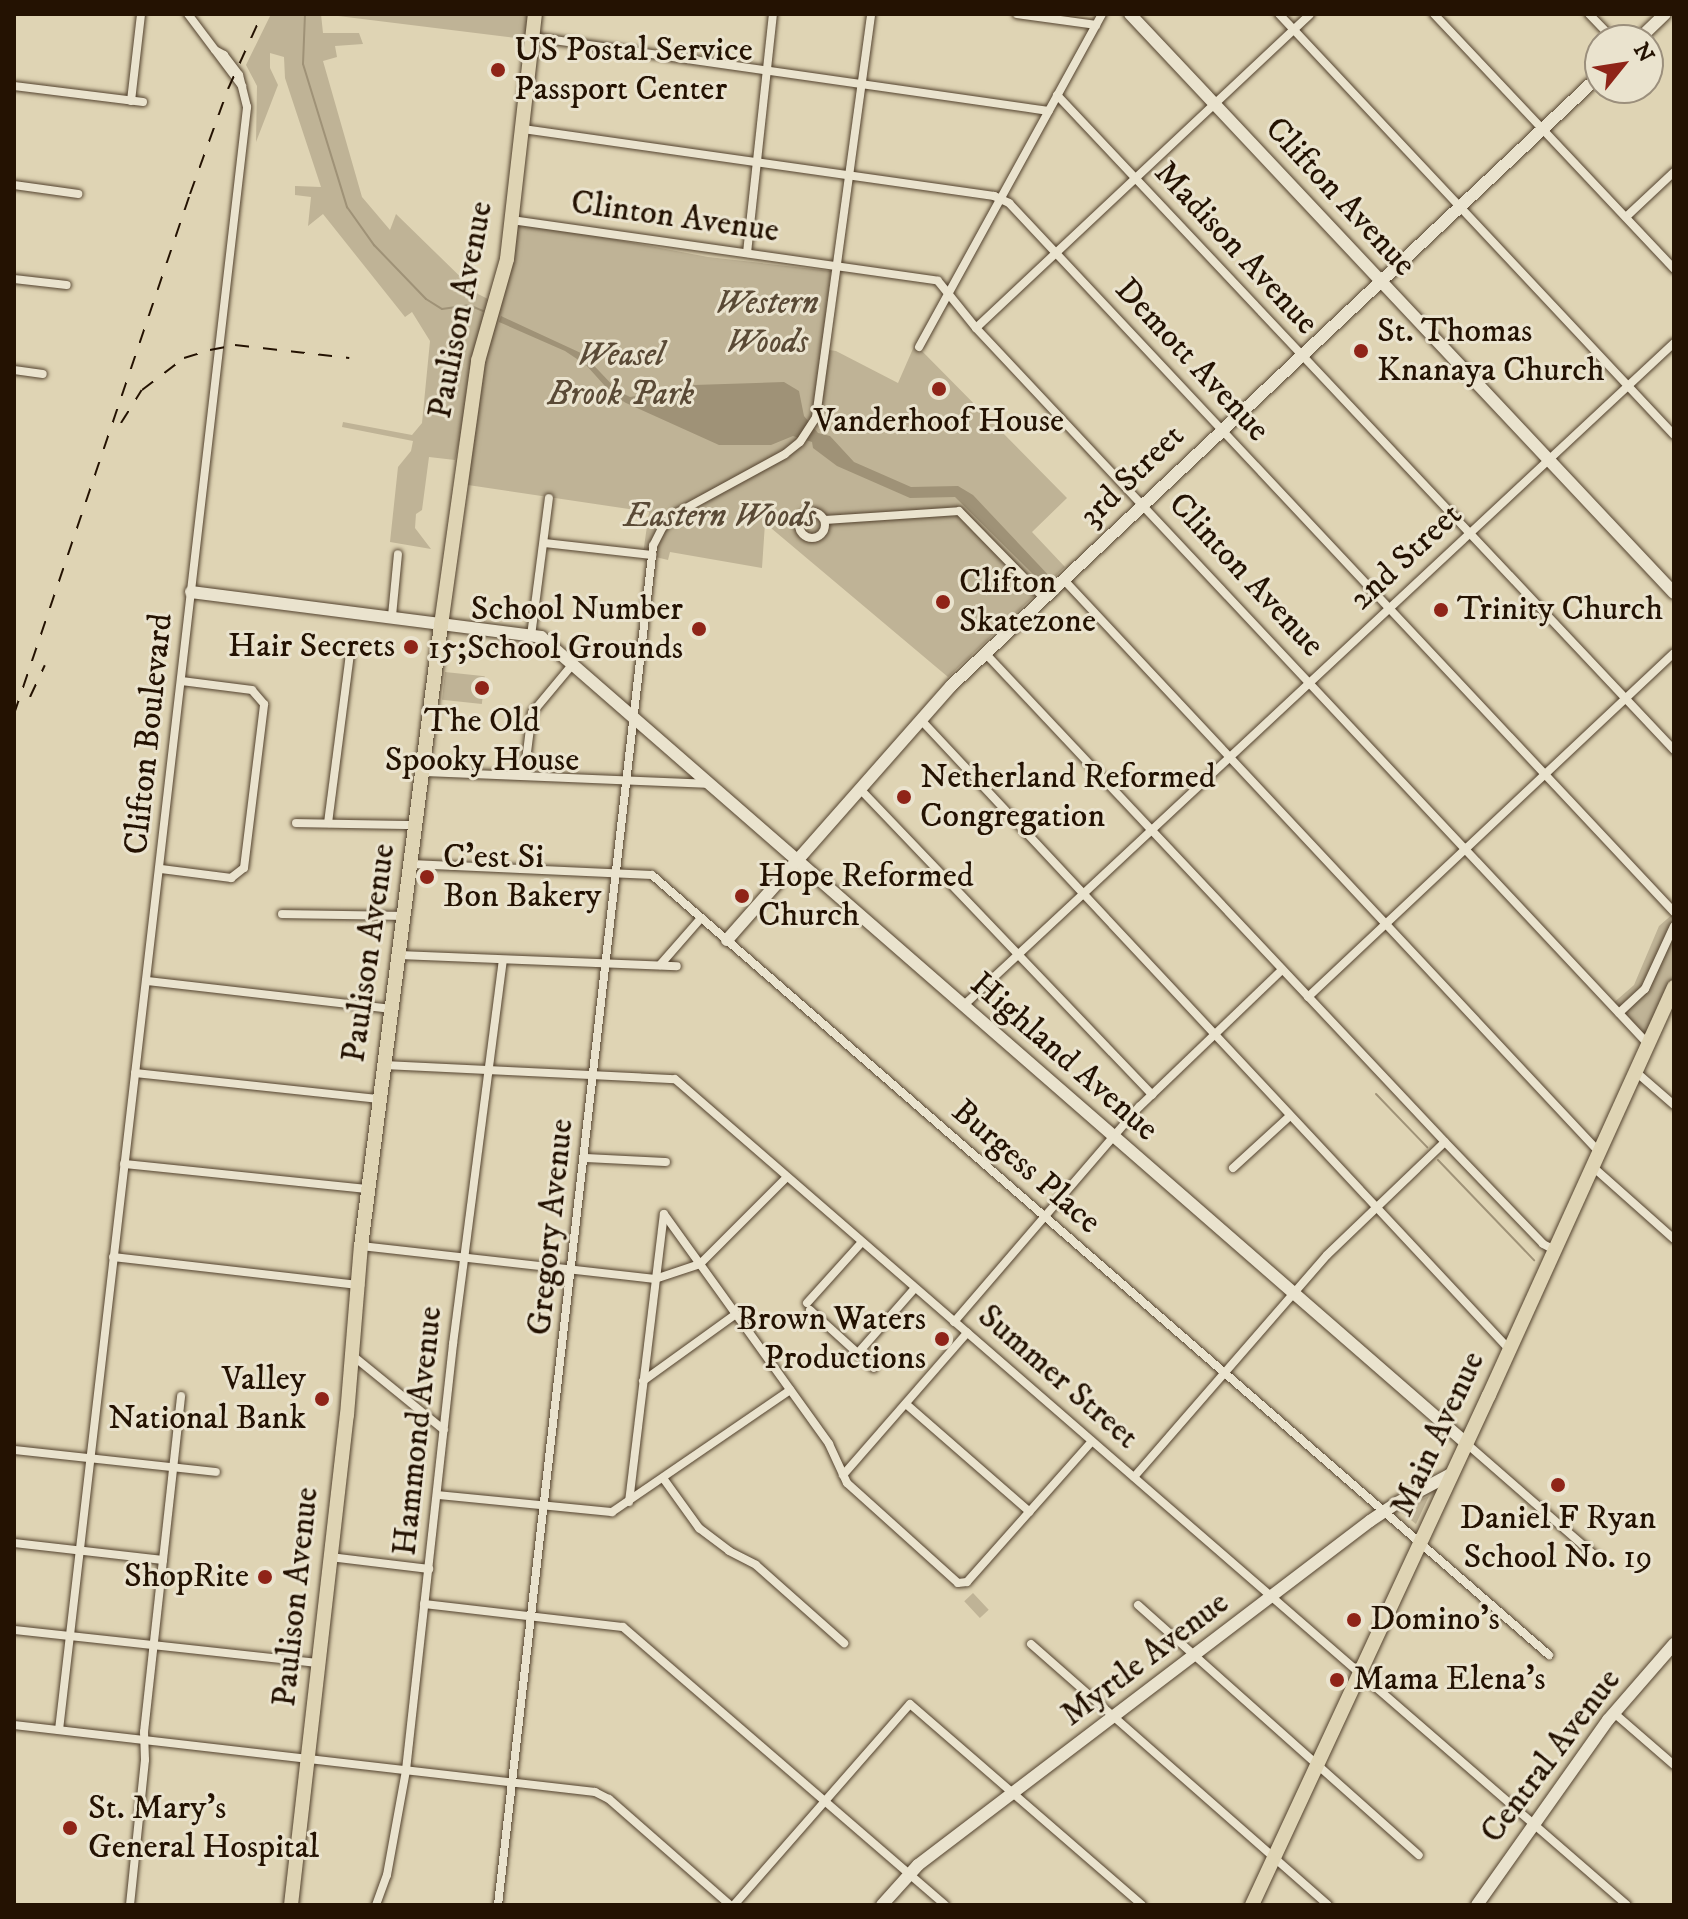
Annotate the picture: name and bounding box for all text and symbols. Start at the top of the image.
north arrow [1584,24,1664,104]
place label: US Postal Service Passport Center [514,30,753,110]
text: N [1627,38,1660,67]
marker: US Postal Service Passport Center [489,61,507,79]
street label: Clifton Avenue [1256,109,1424,285]
street label: Madison Avenue [1145,153,1327,343]
street label: Clinton Avenue [568,182,782,252]
street label: Paulison Avenue [420,198,502,422]
street label: Demott Avenue [1106,270,1278,450]
park label: Western Woods [715,283,819,362]
place label: St. Thomas Knanaya Church [1377,311,1605,390]
park label: Weasel Brook Park [548,335,694,414]
marker: St. Thomas Knanaya Church [1352,342,1370,360]
marker: Vanderhoof House [930,380,948,398]
place label: Vanderhoof House [814,402,1064,442]
street label: 3rd Street [1071,416,1193,536]
street label: Clinton Avenue [1160,484,1332,666]
street label: 2nd Street [1341,495,1471,619]
park label: Eastern Woods [624,497,816,537]
place label: Clifton Skatezone [959,562,1096,642]
place label: School Number 15;School Grounds [428,589,683,668]
place label: Trinity Church [1457,590,1663,630]
marker: Clifton Skatezone [934,593,952,611]
marker: Trinity Church [1432,601,1450,619]
street label: Clifton Boulevard [116,611,182,857]
marker: School Number 15;School Grounds [690,620,708,638]
place label: Hair Secrets [228,627,395,667]
marker: Hair Secrets [402,638,420,656]
marker: The Old Spooky House [473,679,491,697]
place label: The Old Spooky House [385,701,579,780]
place label: Netherland Reformed Congregation [920,757,1216,836]
marker: Netherland Reformed Congregation [895,788,913,806]
place label: C'est Si Bon Bakery [443,837,601,916]
street label: Paulison Avenue [333,841,405,1065]
place label: Hope Reformed Church [758,856,974,936]
marker: C'est Si Bon Bakery [418,868,436,886]
marker: Hope Reformed Church [733,887,751,905]
street label: Highland Avenue [961,964,1167,1150]
street label: Burgess Place [943,1091,1109,1243]
street label: Gregory Avenue [519,1117,583,1337]
street label: Summer Street [969,1296,1147,1458]
place label: Brown Waters Productions [736,1299,926,1378]
street label: Hammond Avenue [385,1304,451,1558]
marker: Brown Waters Productions [933,1330,951,1348]
street label: Main Avenue [1382,1345,1494,1523]
place label: Valley National Bank [108,1359,306,1438]
marker: Valley National Bank [313,1390,331,1408]
marker: Daniel F Ryan School No. 19 [1549,1476,1567,1494]
street label: Paulison Avenue [264,1485,328,1709]
place label: Daniel F Ryan School No. 19 [1460,1498,1656,1578]
place label: ShopRite [124,1557,249,1597]
marker: ShopRite [256,1568,274,1586]
street label: Myrtle Avenue [1053,1583,1237,1735]
place label: Domino's [1370,1600,1500,1640]
marker: Domino's [1345,1611,1363,1629]
place label: Mama Elena's [1353,1660,1546,1700]
street label: Central Avenue [1472,1661,1630,1851]
marker: Mama Elena's [1328,1671,1346,1689]
place label: St. Mary's General Hospital [88,1788,319,1868]
marker: St. Mary's General Hospital [59,1817,81,1839]

